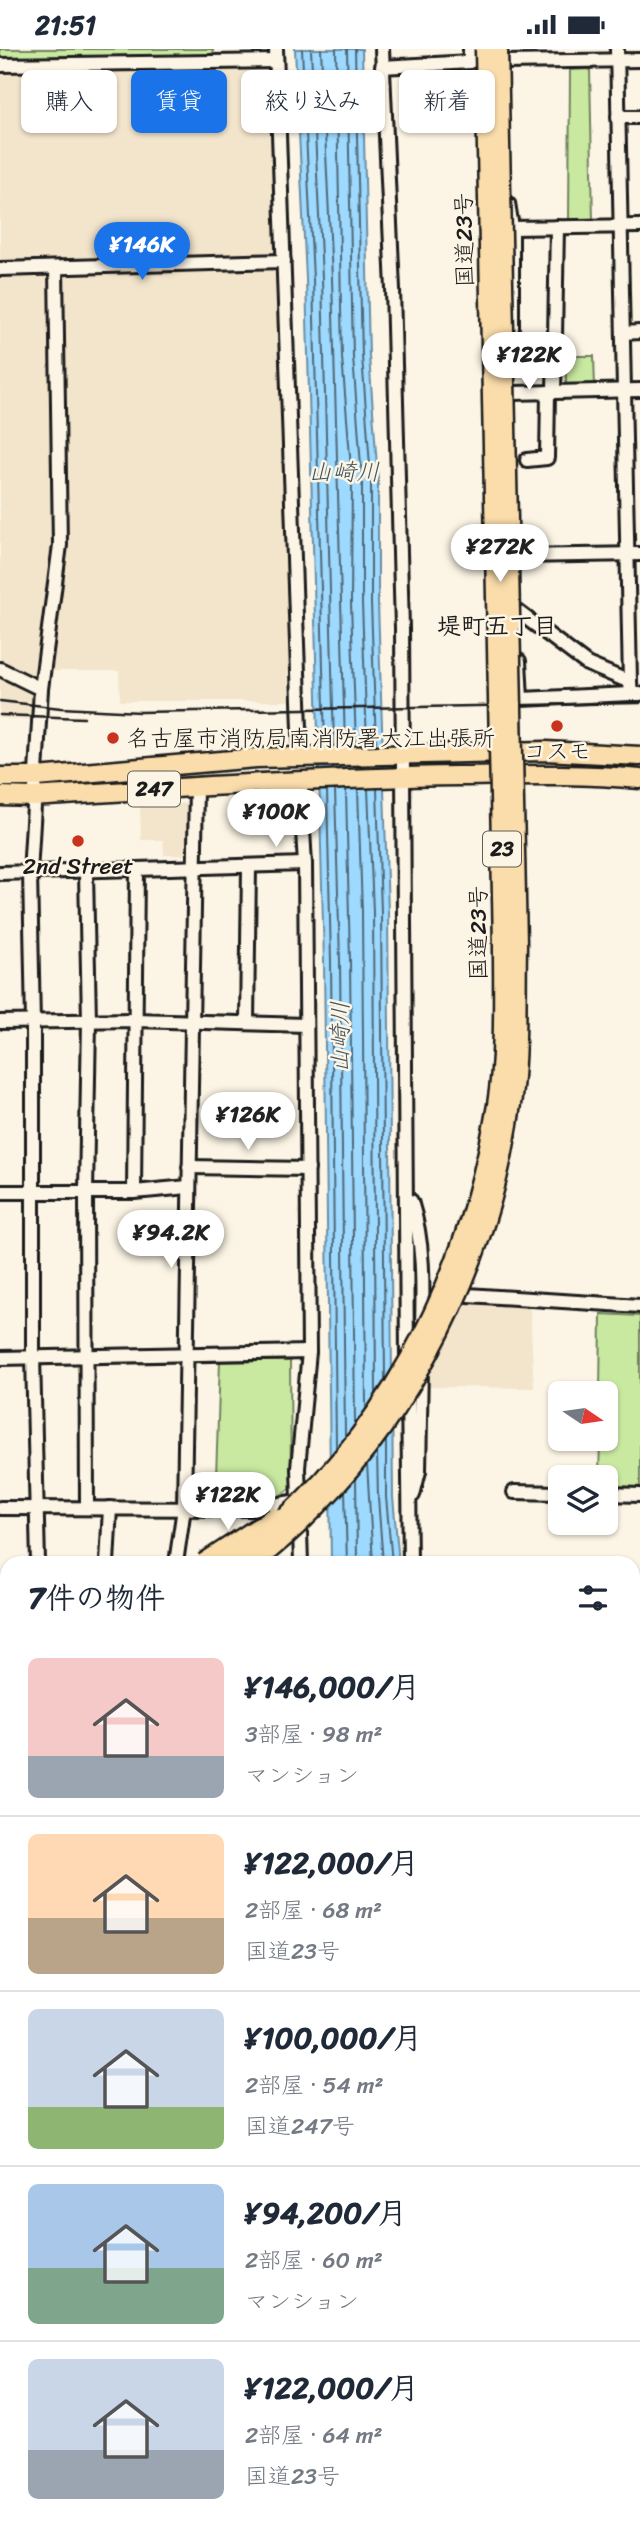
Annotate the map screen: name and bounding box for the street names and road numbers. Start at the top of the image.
street label: 国道23号 [443,192,486,288]
road number: 247 [128,771,180,807]
road number: 23 [483,831,521,867]
street label: 国道23号 [458,886,499,980]

